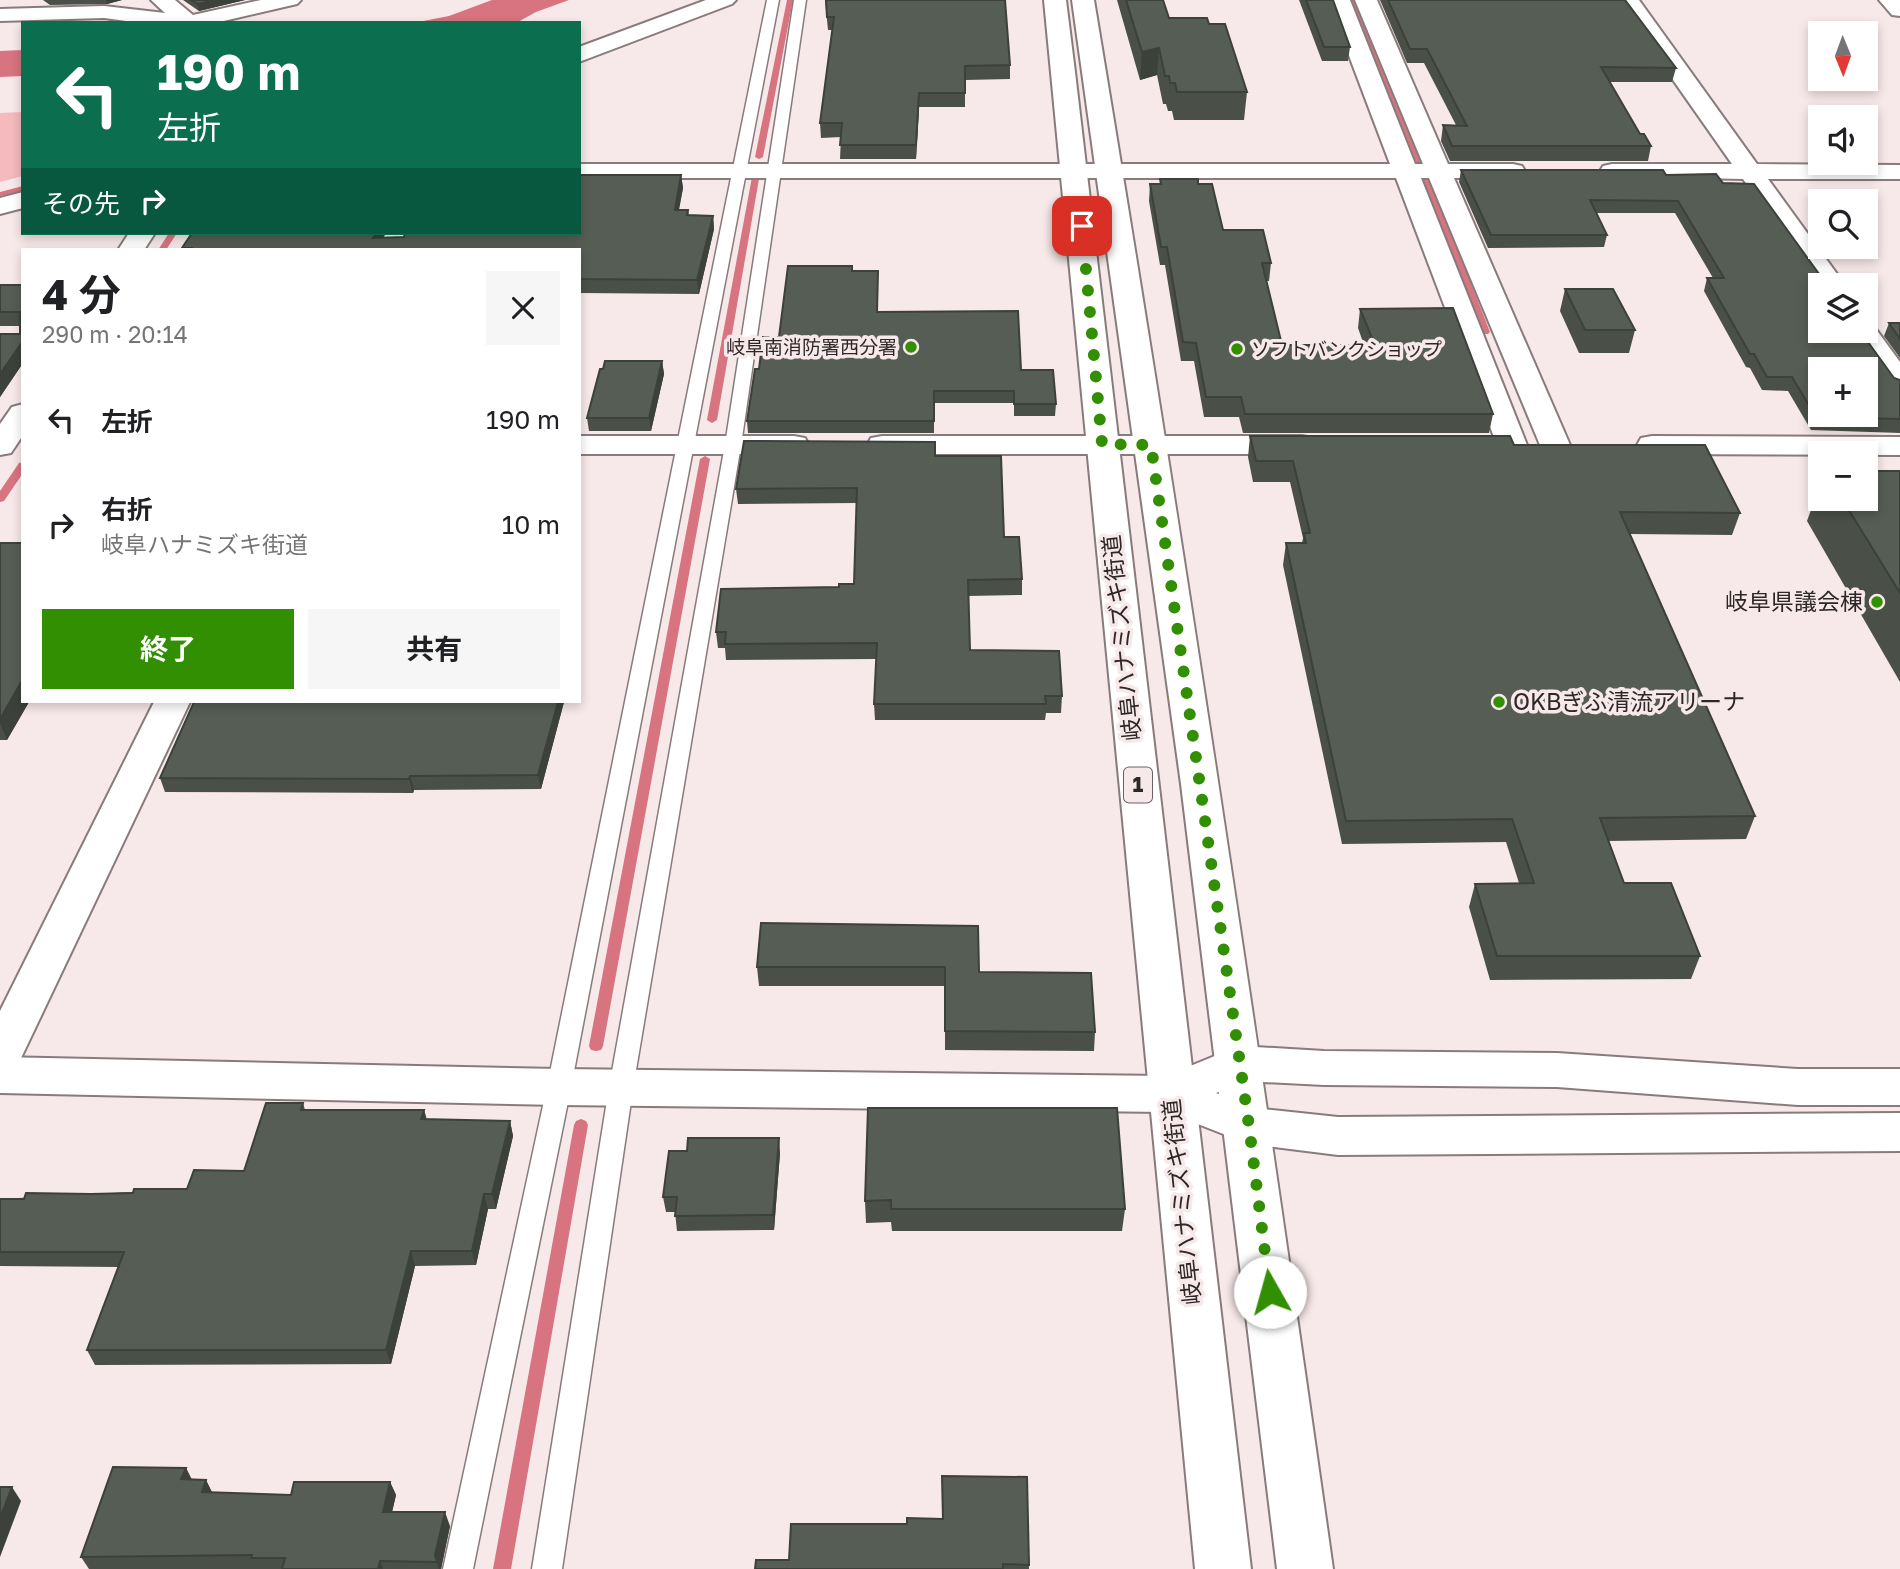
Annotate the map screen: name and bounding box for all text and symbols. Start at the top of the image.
north arrow [1808,21,1878,91]
map controls [1808,21,1878,511]
text: 190 m [157,42,300,101]
icon: left [42,49,133,140]
button: sound [1808,105,1878,175]
text: 左折 [157,108,221,146]
icon: right [134,182,172,220]
text: その先 [42,188,120,219]
button: search [1808,189,1878,259]
pin [1052,196,1112,256]
icon: arrive [1063,207,1101,245]
text: 4 分 [42,269,121,319]
button: close [486,271,560,345]
button: layers [1808,273,1878,343]
text: 290 m · 20:14 [42,320,188,348]
place label: 岐阜南消防署西分署 [726,335,897,358]
place label: ソフトバンクショップ [1251,337,1442,360]
marker: 岐阜南消防署西分署 [903,339,919,355]
marker: ソフトバンクショップ [1229,341,1245,357]
button: + [1808,357,1878,427]
icon: left [42,401,80,439]
text: 190 m [486,404,560,435]
text: 左折 [101,406,153,437]
button: − [1808,441,1878,511]
text: 右折 [101,494,153,525]
icon: right [42,506,80,544]
text: 10 m [502,509,560,540]
text: 岐阜ハナミズキ街道 [101,530,308,558]
street label: 岐阜ハナミズキ街道 [1096,534,1146,743]
place label: 岐阜県議会棟 [1725,587,1863,615]
marker: 岐阜県議会棟 [1869,594,1885,610]
button: 終了 [42,609,294,689]
button: 共有 [308,609,560,689]
place label: OKBぎふ清流アリーナ [1513,687,1745,715]
marker: OKBぎふ清流アリーナ [1491,694,1507,710]
road number: 1 [1124,768,1152,802]
street label: 岐阜ハナミズキ街道 [1156,1098,1206,1307]
position arrow [1233,1255,1307,1329]

